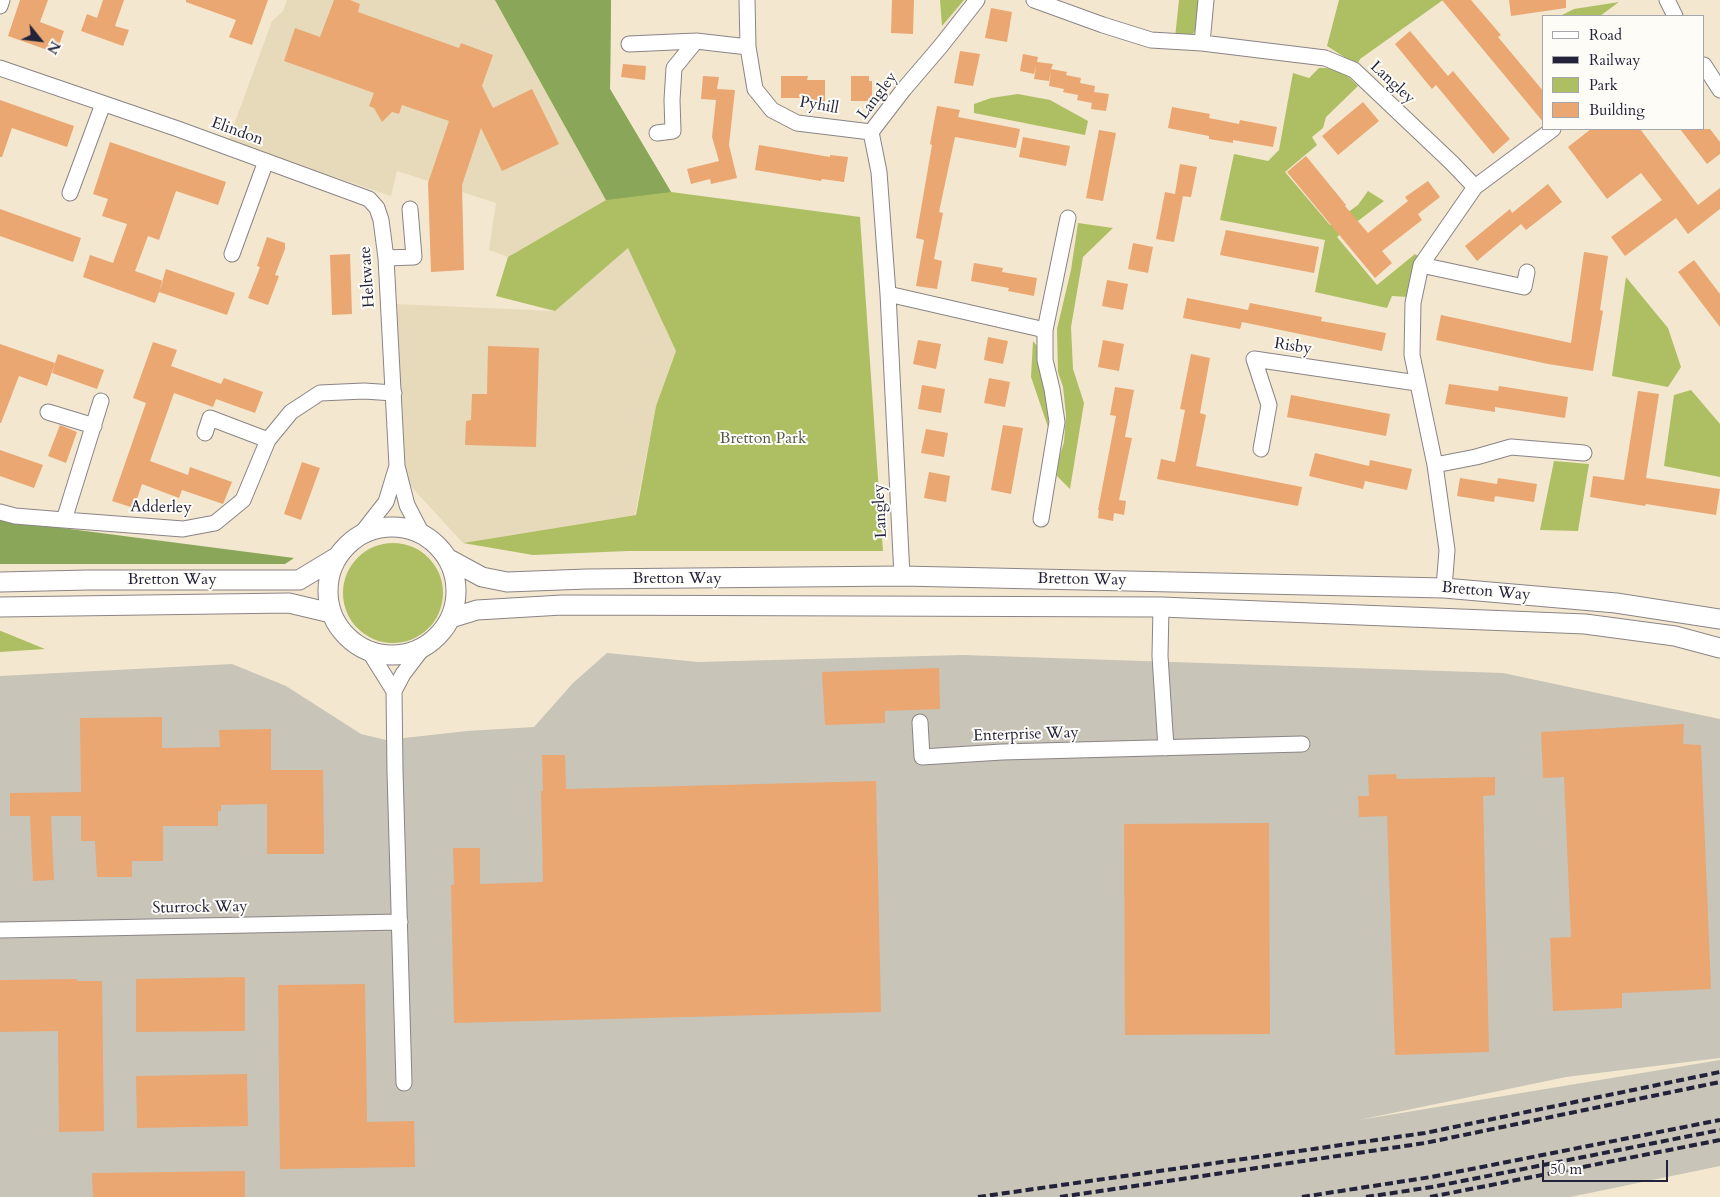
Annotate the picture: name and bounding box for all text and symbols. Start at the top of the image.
north arrow [15,15,65,65]
legend [1542,15,1705,130]
text: Road [1589,25,1622,45]
text: N [42,38,65,57]
text: Railway [1589,50,1640,70]
street label: Langley [1366,57,1418,109]
street label: Langley [854,68,902,124]
text: Park [1589,75,1618,95]
street label: Pyhill [798,93,840,119]
text: Building [1589,100,1645,120]
street label: Elindon [208,114,266,150]
street label: Heltwate [356,245,380,309]
street label: Risby [1273,335,1313,359]
park label: Bretton Park [720,429,806,449]
street label: Langley [870,483,892,539]
street label: Adderley [130,498,192,518]
street label: Bretton Way [632,569,722,589]
street label: Bretton Way [127,570,217,590]
street label: Bretton Way [1037,570,1127,590]
street label: Bretton Way [1441,579,1531,605]
street label: Enterprise Way [973,724,1079,746]
street label: Sturrock Way [152,898,248,918]
scale bar [1545,1150,1671,1182]
text: 50 m [1550,1159,1582,1179]

